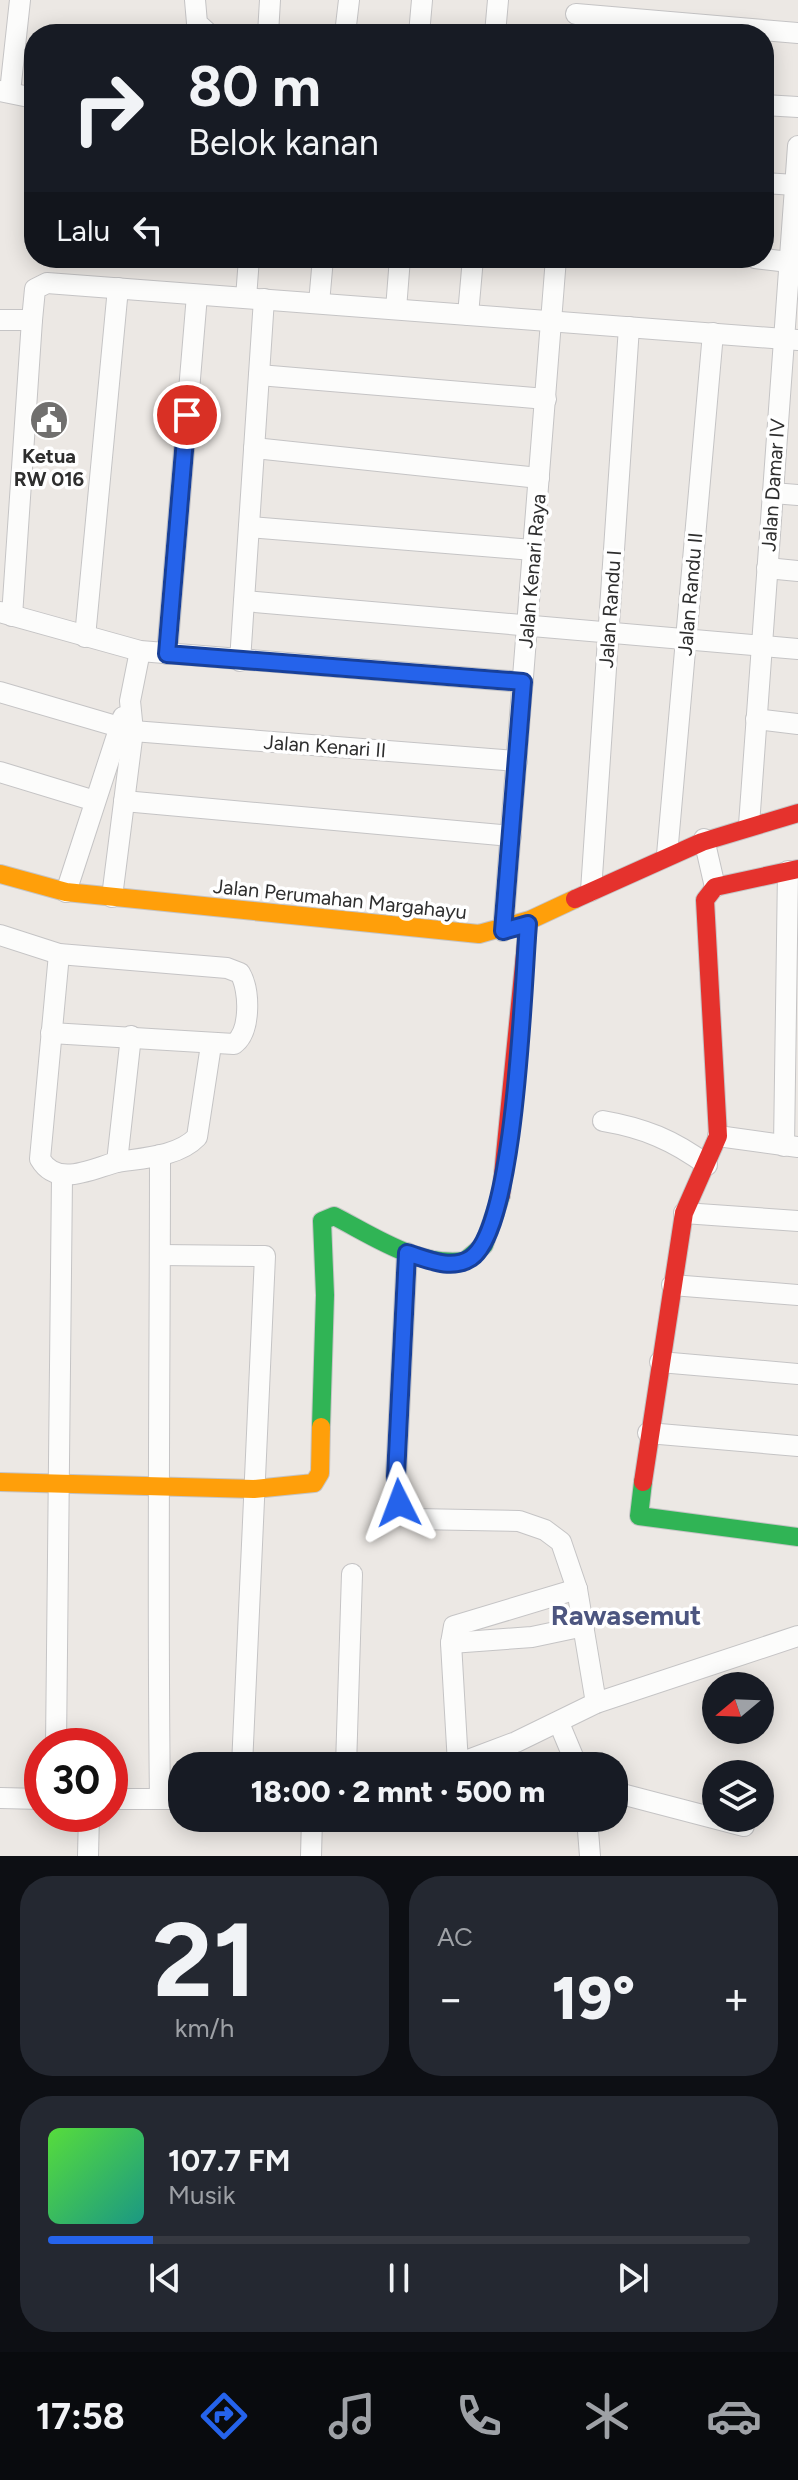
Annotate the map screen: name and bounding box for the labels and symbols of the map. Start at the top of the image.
pin [153,381,221,449]
public building icon: Ketua RW 016 [28,399,70,441]
street label: Jalan Damar IV [756,418,790,552]
place label: Ketua RW 016 [14,444,84,491]
street label: Jalan Kenari Raya [513,493,551,649]
street label: Jalan Randu II [673,531,707,657]
street label: Jalan Randu I [594,549,626,669]
street label: Jalan Kenari II [263,730,387,762]
street label: Jalan Perumahan Margahayu [212,874,468,924]
position arrow [357,1461,441,1545]
district label: Rawasemut [551,1598,701,1632]
north arrow [702,1672,774,1744]
speed limit sign: 30 [24,1728,128,1832]

